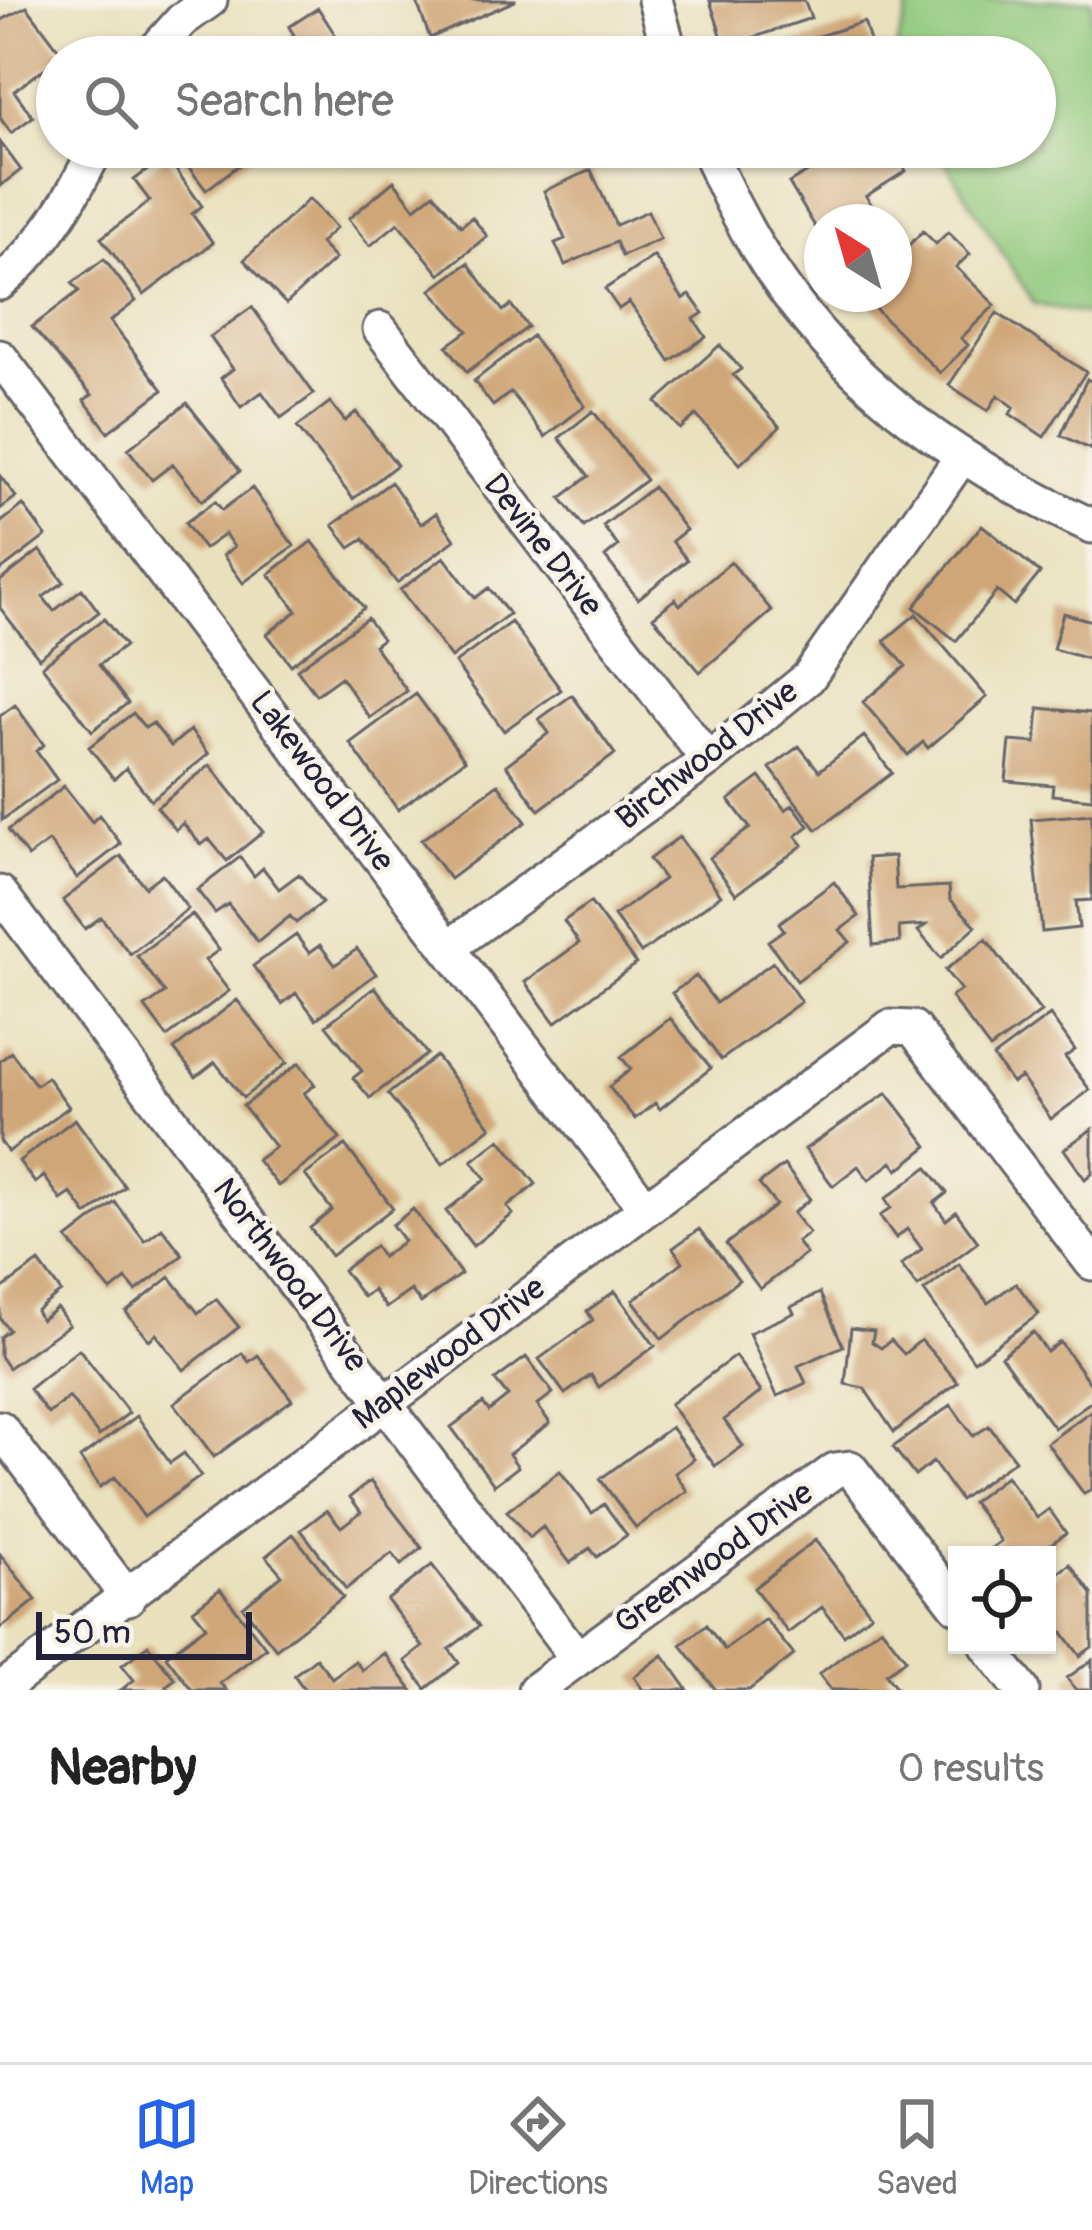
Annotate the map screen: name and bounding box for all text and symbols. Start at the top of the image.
search box [36,36,1056,168]
icon: search [78,69,144,135]
text: Search here [174,74,394,130]
north arrow [804,204,912,312]
street label: Devine Drive [475,465,611,625]
street label: Birchwood Drive [608,671,806,839]
street label: Lakewood Drive [241,683,403,879]
street label: Northwood Drive [204,1170,376,1380]
street label: Maplewood Drive [345,1267,553,1439]
street label: Greenwood Drive [607,1472,821,1644]
map controls [948,1546,1056,1654]
button: locate [948,1546,1056,1654]
scale bar [36,1606,252,1659]
text: 50 m [54,1612,131,1653]
text: Nearby [48,1736,196,1800]
text: 0 results [898,1744,1044,1793]
tab: Map [134,2091,200,2204]
tab: Directions [468,2091,608,2204]
tab: Saved [876,2091,958,2204]

